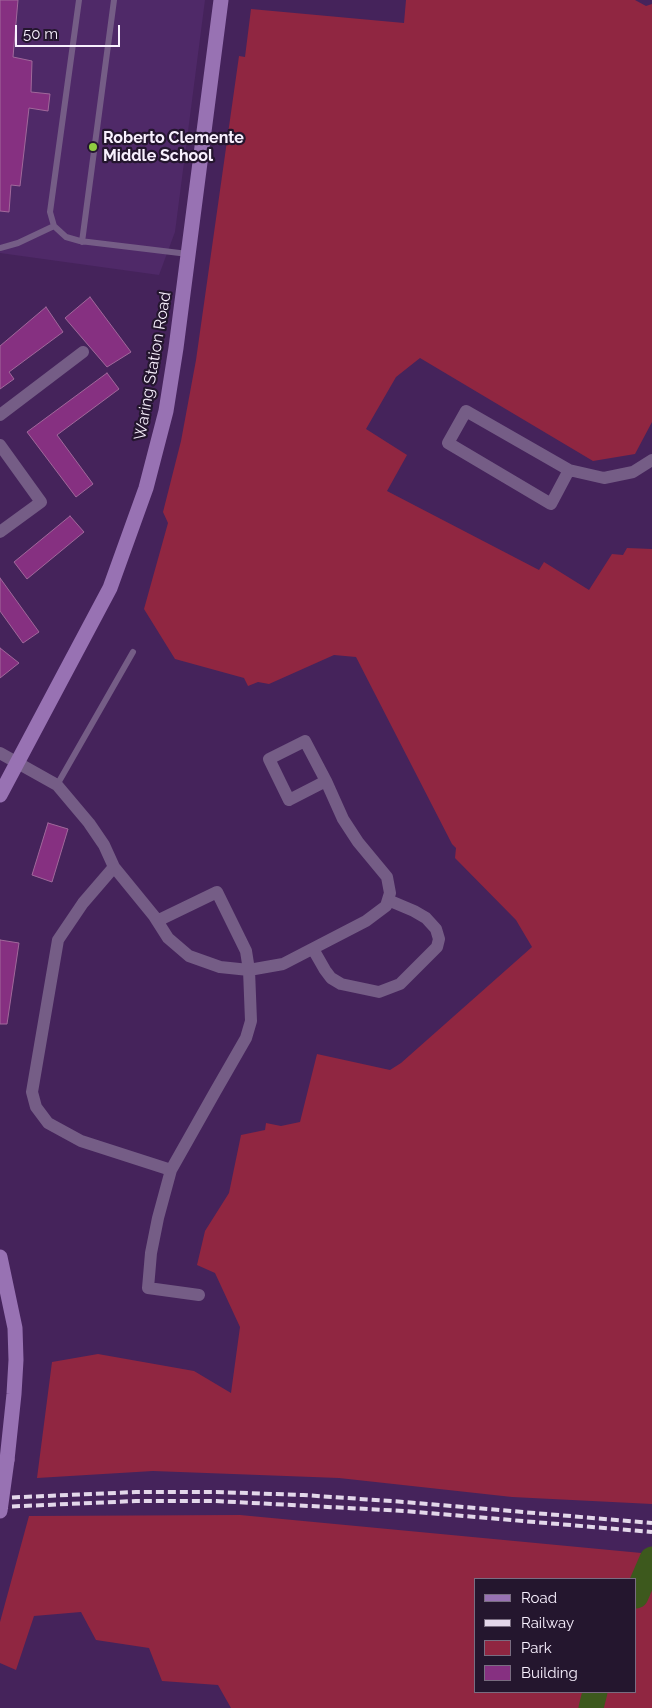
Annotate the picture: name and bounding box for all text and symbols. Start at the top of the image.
scale bar [18,15,122,47]
text: 50 m [23,25,58,43]
place label: Roberto Clemente Middle School [103,128,244,166]
marker: Roberto Clemente Middle School [87,141,99,153]
street label: Waring Station Road [130,290,176,442]
legend [474,1578,637,1693]
text: Road [521,1589,557,1607]
text: Railway [521,1614,574,1632]
text: Park [521,1639,552,1657]
text: Building [521,1664,578,1682]

